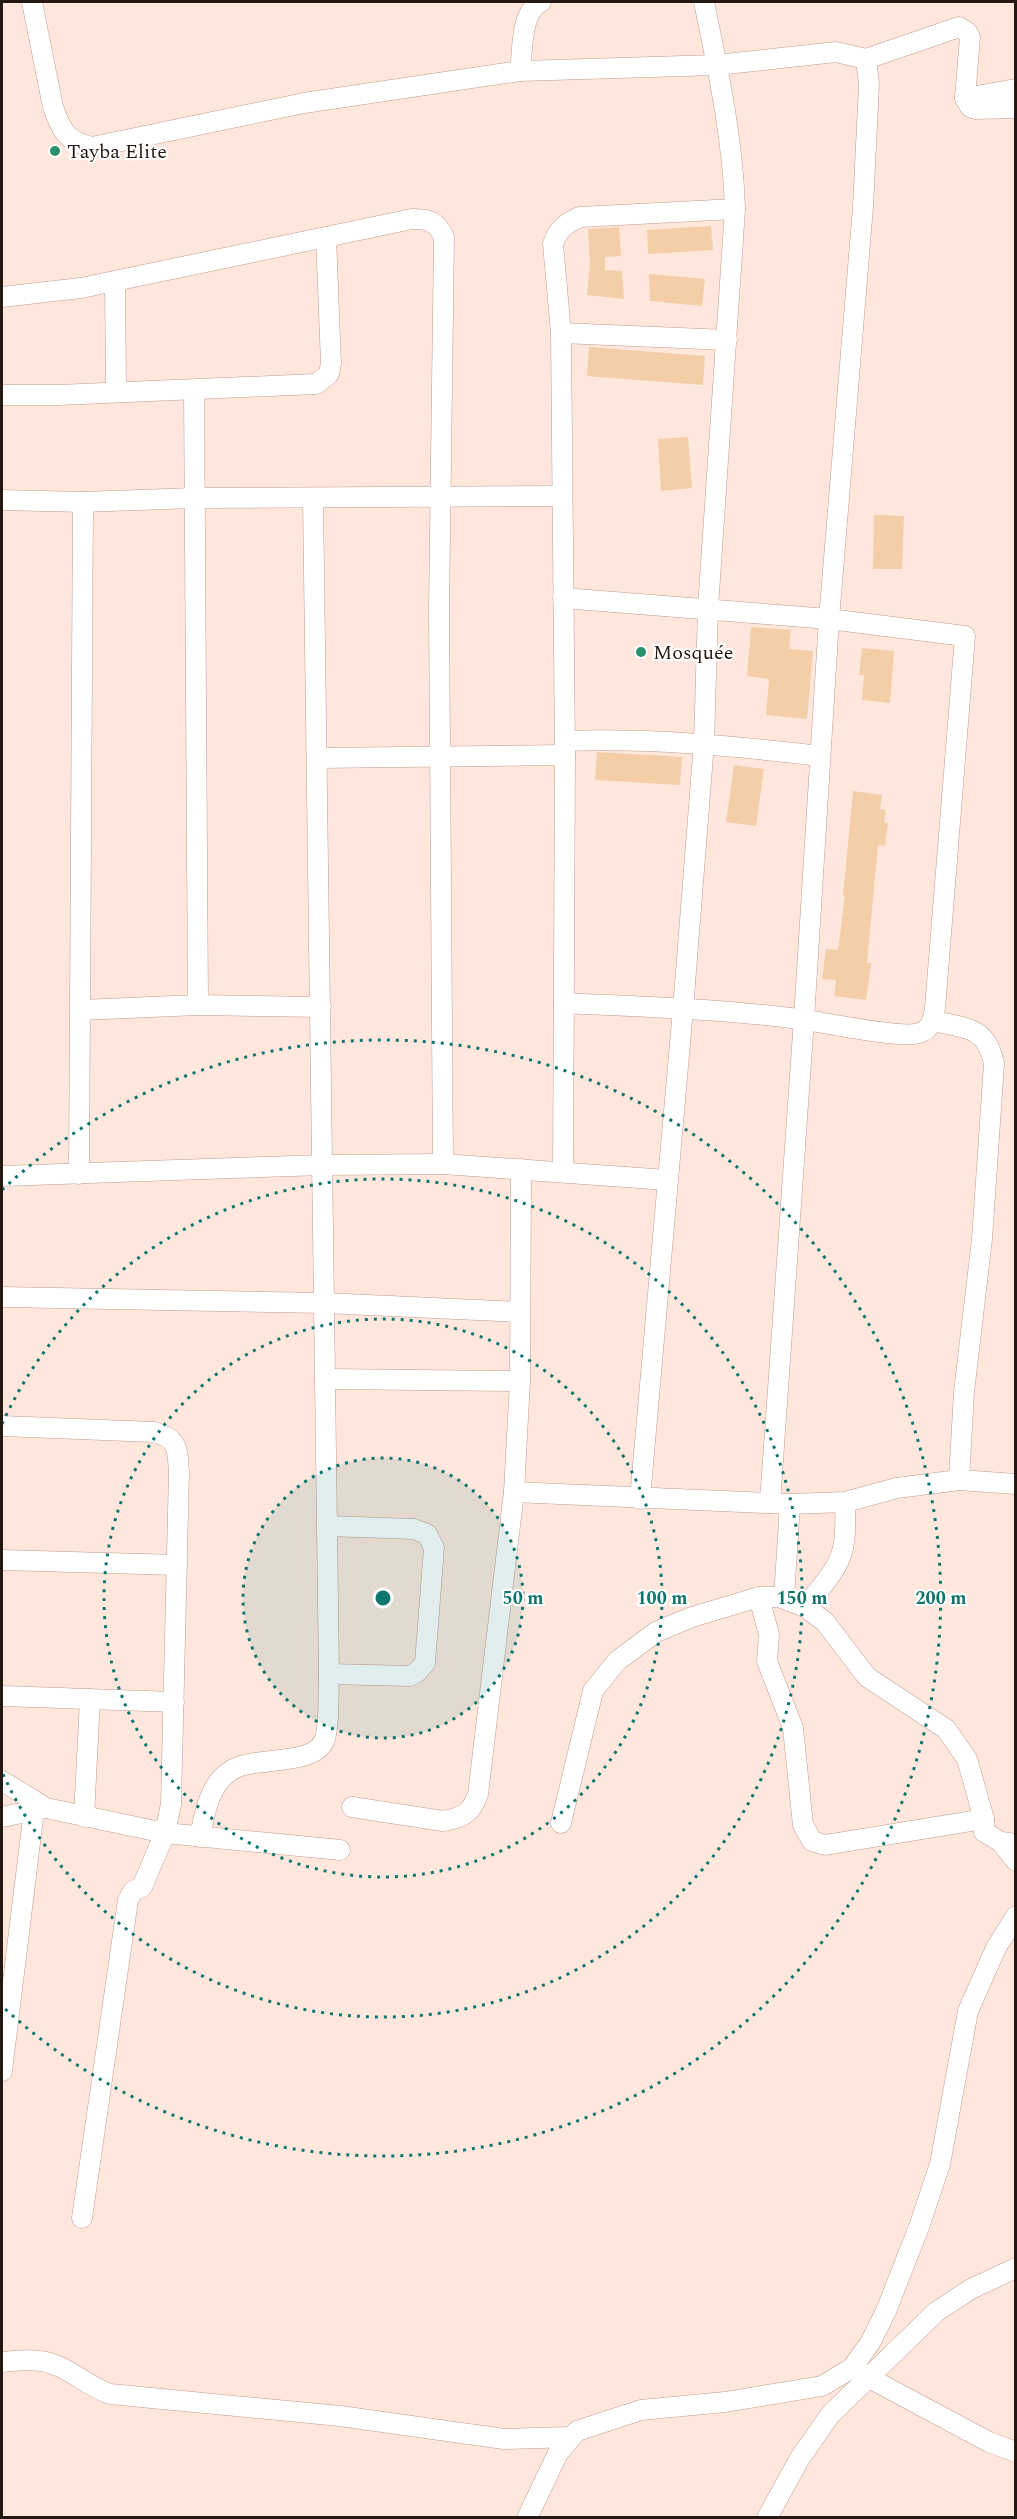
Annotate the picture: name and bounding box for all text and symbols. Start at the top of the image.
place label: Tayba Elite [67,137,167,167]
marker: Tayba Elite [48,144,62,158]
place label: Mosquée [653,638,733,668]
marker: Mosquée [634,645,648,659]
text: 50 m [503,1585,543,1612]
text: 100 m [636,1585,688,1612]
text: 150 m [776,1585,828,1612]
text: 200 m [915,1585,967,1612]
centre of rings [373,1588,393,1608]

